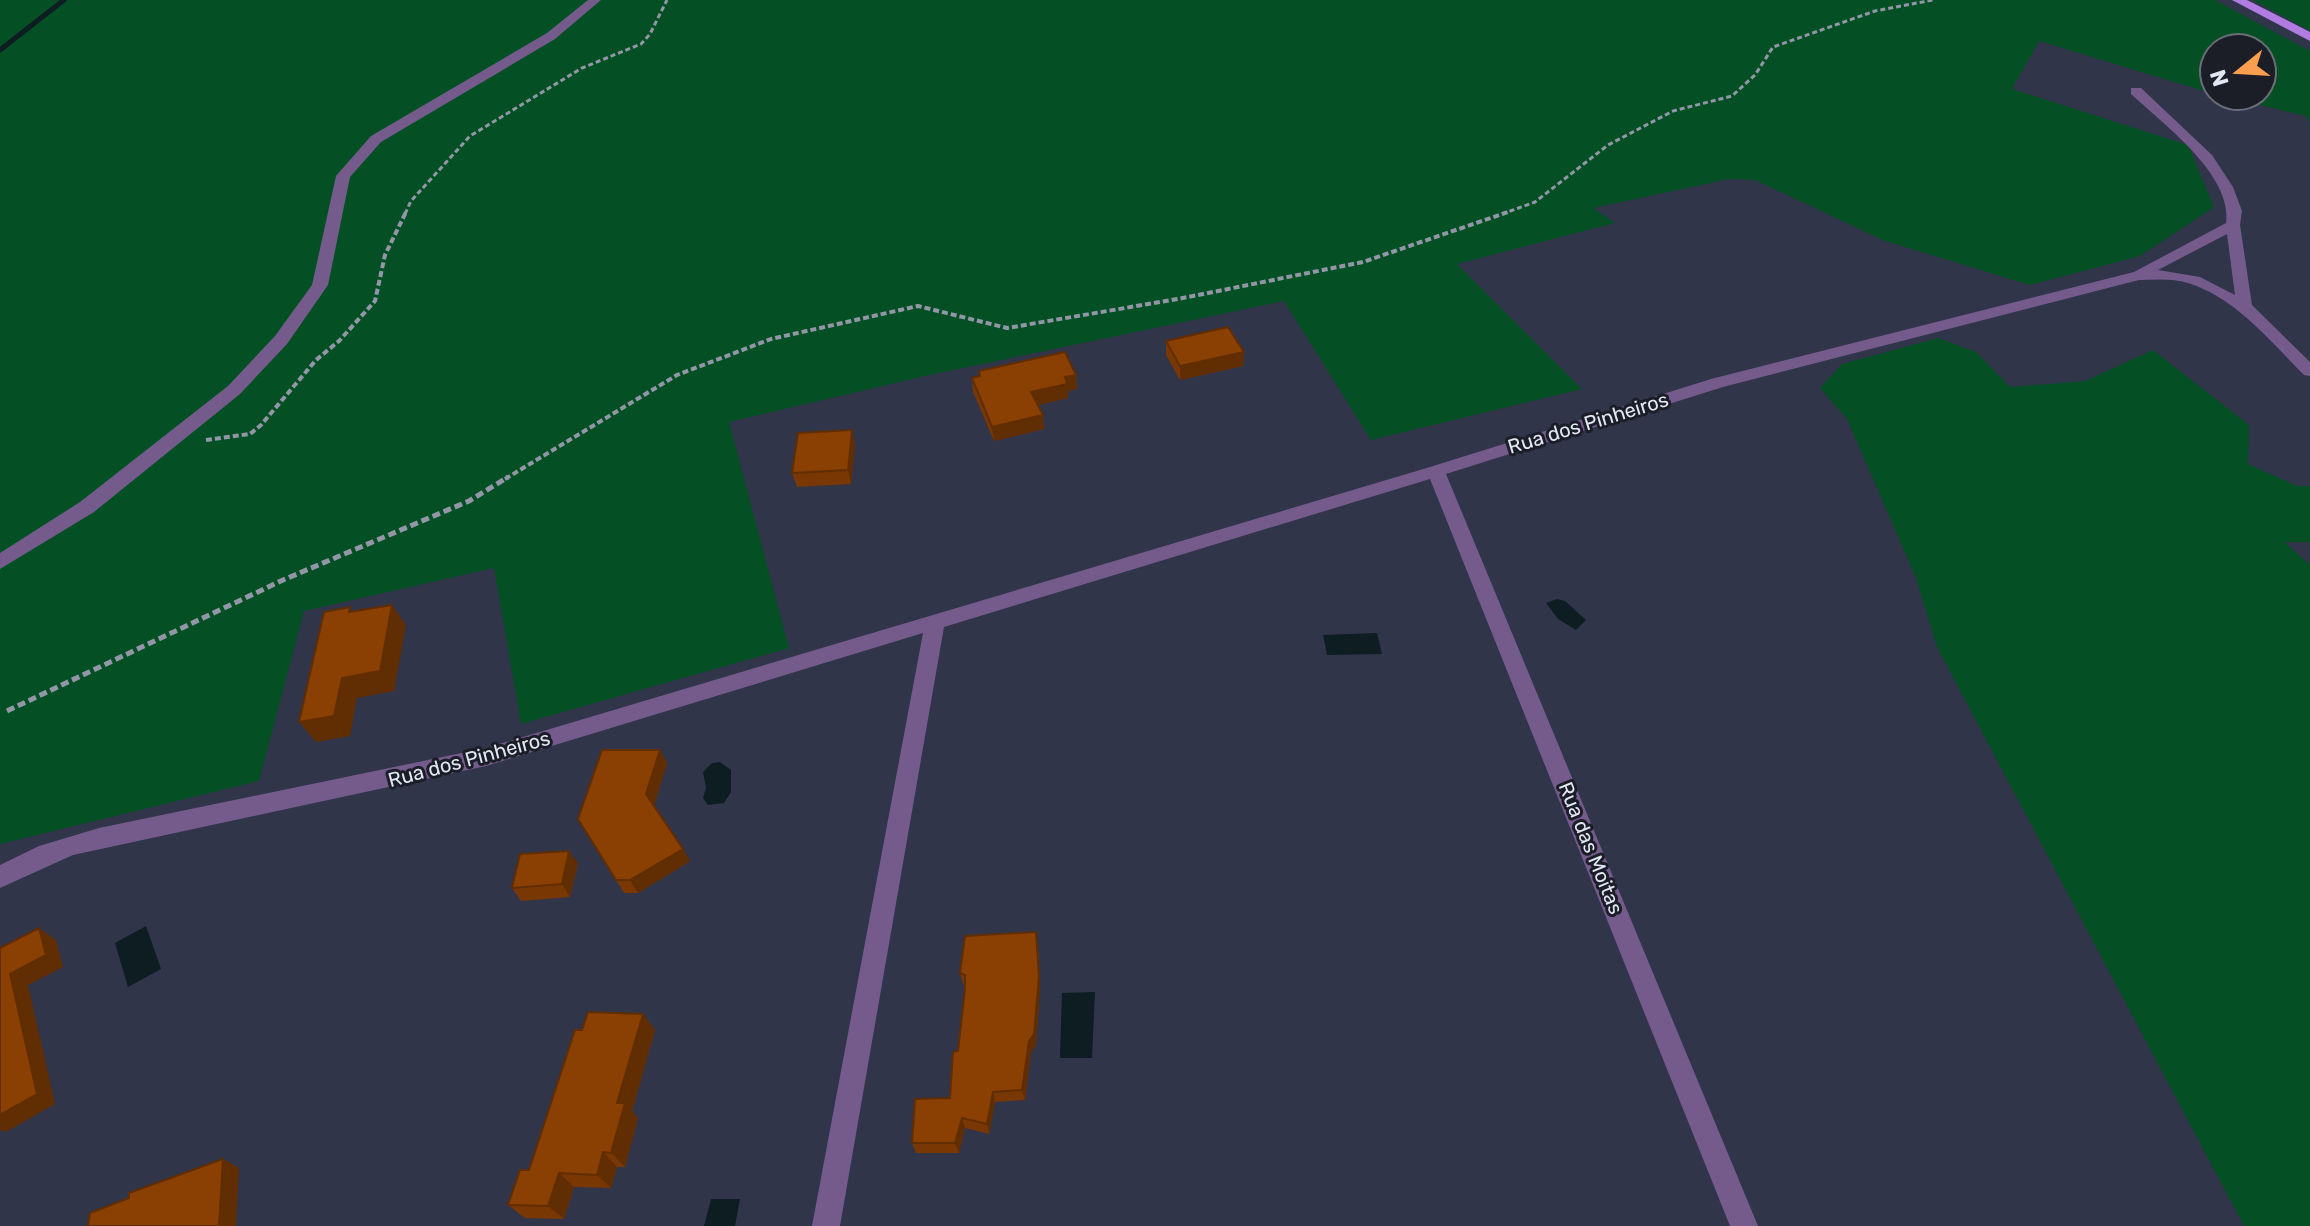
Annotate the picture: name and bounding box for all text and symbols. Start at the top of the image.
north arrow [2198,32,2278,112]
text: N [2204,66,2235,90]
street label: Rua dos Pinheiros [1505,387,1671,459]
street label: Rua dos Pinheiros [385,726,553,792]
street label: Rua das Moitas [1554,778,1628,918]

